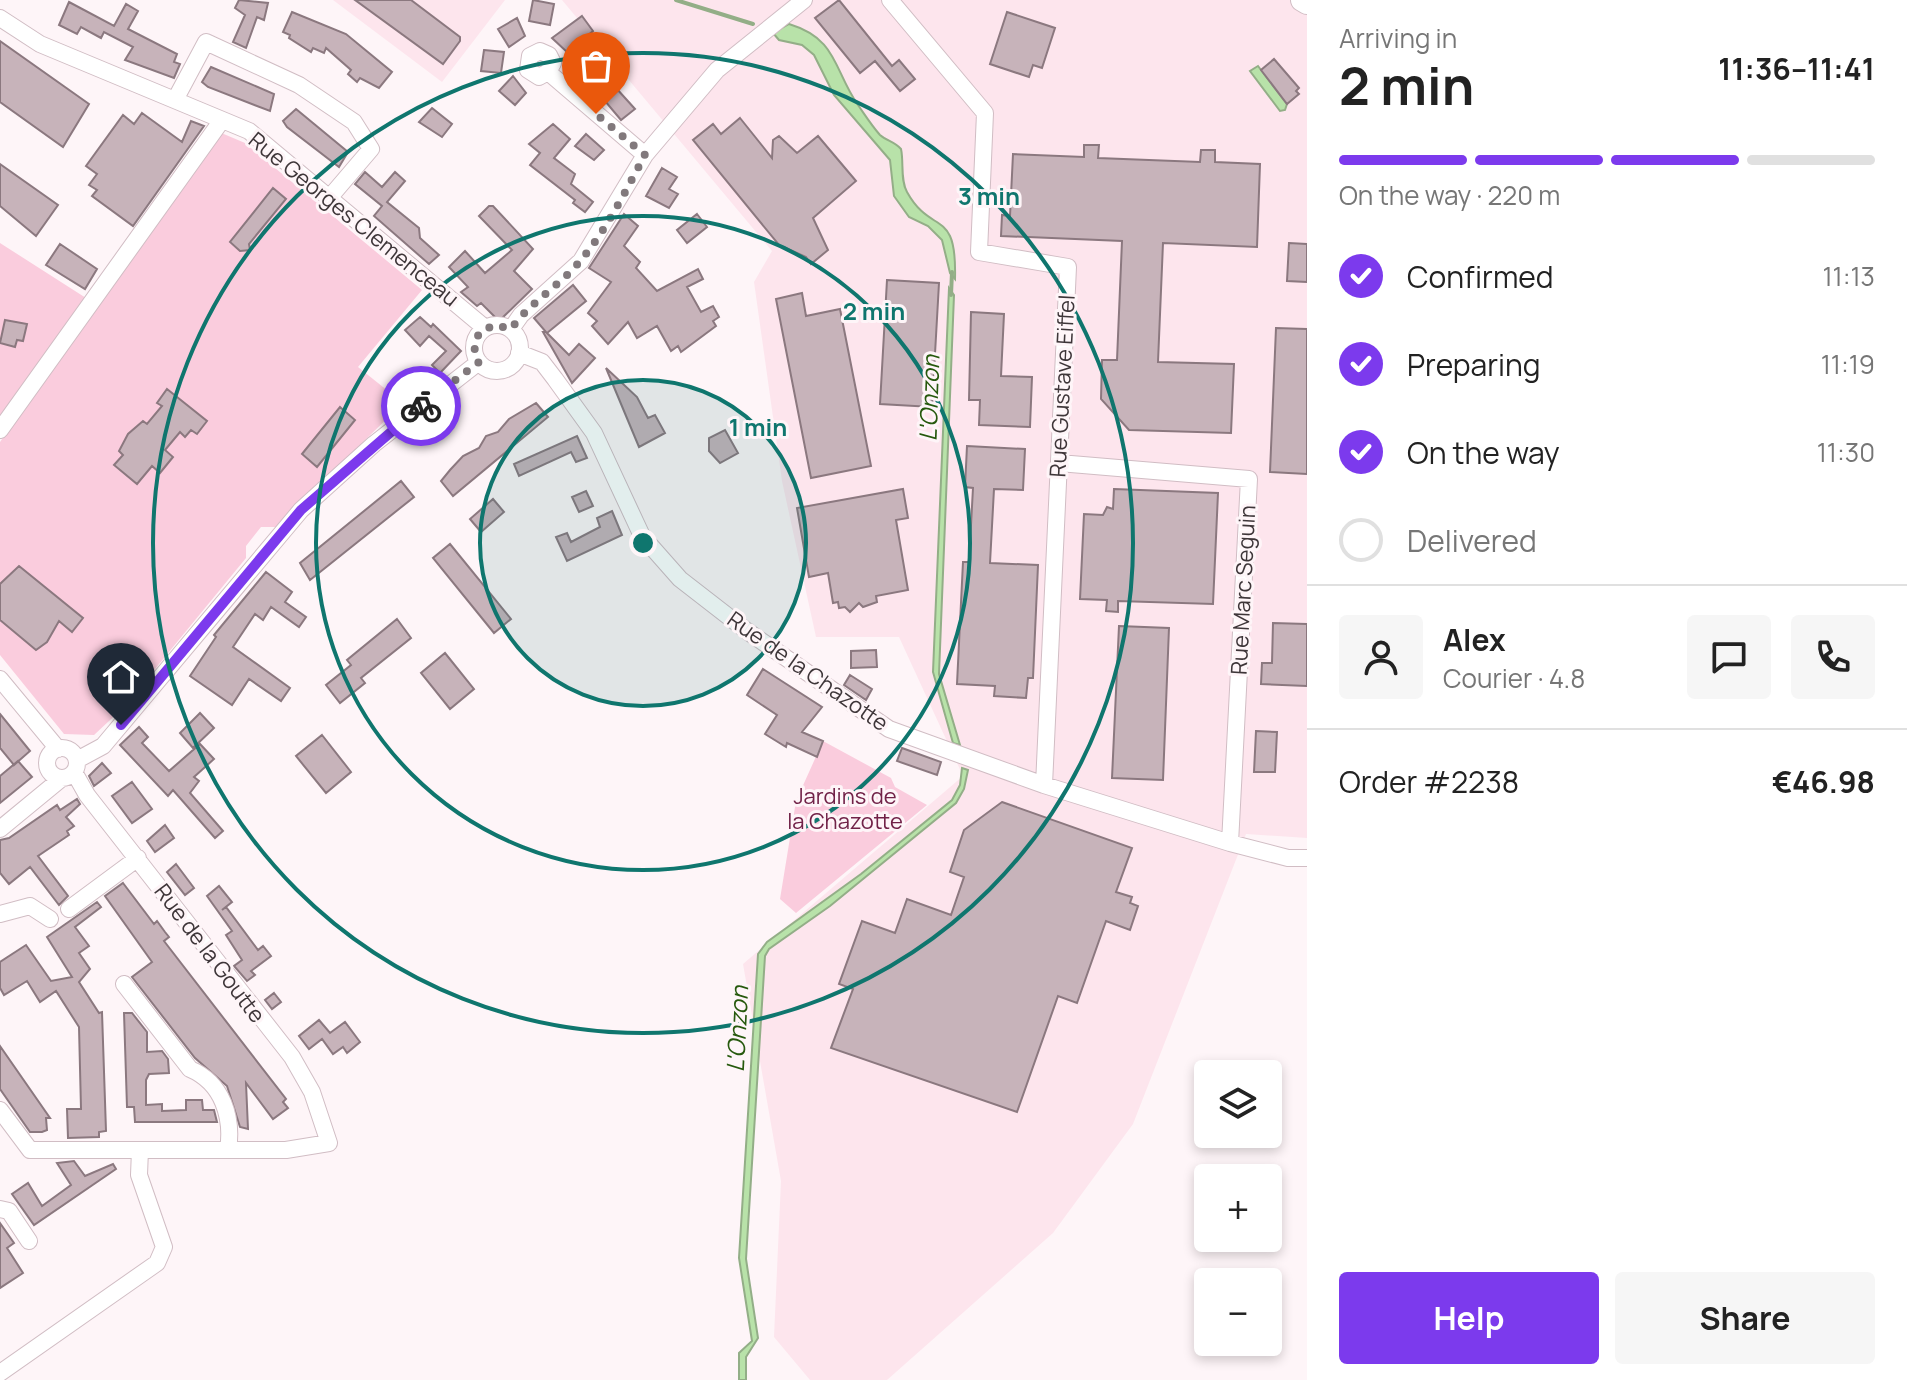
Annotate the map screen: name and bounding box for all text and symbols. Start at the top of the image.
text: Arriving in [1339,20,1457,56]
pin [562,32,630,114]
icon: bag [574,44,618,88]
text: 11:36–11:41 [1718,48,1875,89]
text: 2 min [1339,50,1474,121]
street label: Rue Georges Clemenceau [243,125,465,313]
text: On the way · 220 m [1339,177,1560,213]
text: 3 min [958,179,1020,212]
icon: check [1339,254,1383,298]
text: Confirmed [1407,256,1554,297]
text: 11:13 [1822,258,1875,294]
text: 2 min [843,294,905,327]
street label: Rue Gustave Eiffel [1042,294,1082,478]
icon: check [1339,342,1383,386]
text: Preparing [1407,344,1541,385]
text: 11:19 [1821,346,1875,382]
water label: L'Onzon [911,354,947,442]
courier [381,366,461,446]
icon: bike [399,384,443,428]
text: 1 min [729,410,787,443]
icon: check [1339,430,1383,474]
text: On the way [1407,432,1560,473]
text: 11:30 [1817,434,1875,470]
street label: Rue Marc Seguin [1224,504,1262,676]
text: Delivered [1407,520,1537,561]
centre of rings [629,529,657,557]
street label: Rue de la Chazotte [721,604,895,738]
button: person [1339,615,1423,699]
button: chat [1687,615,1771,699]
button: phone [1791,615,1875,699]
text: Alex [1443,619,1506,660]
pin [87,643,155,725]
icon: home [99,655,143,699]
text: Courier · 4.8 [1443,660,1585,696]
text: Order #2238 [1339,761,1519,802]
text: €46.98 [1772,761,1875,802]
park label: Jardins de la Chazotte [787,781,903,836]
street label: Rue de la Goutte [148,877,272,1029]
water label: L'Onzon [718,984,755,1073]
map controls [1194,1060,1282,1356]
button: layers [1194,1060,1282,1148]
button: + [1194,1164,1282,1252]
button: − [1194,1268,1282,1356]
button: Help [1339,1272,1599,1364]
button: Share [1615,1272,1875,1364]

